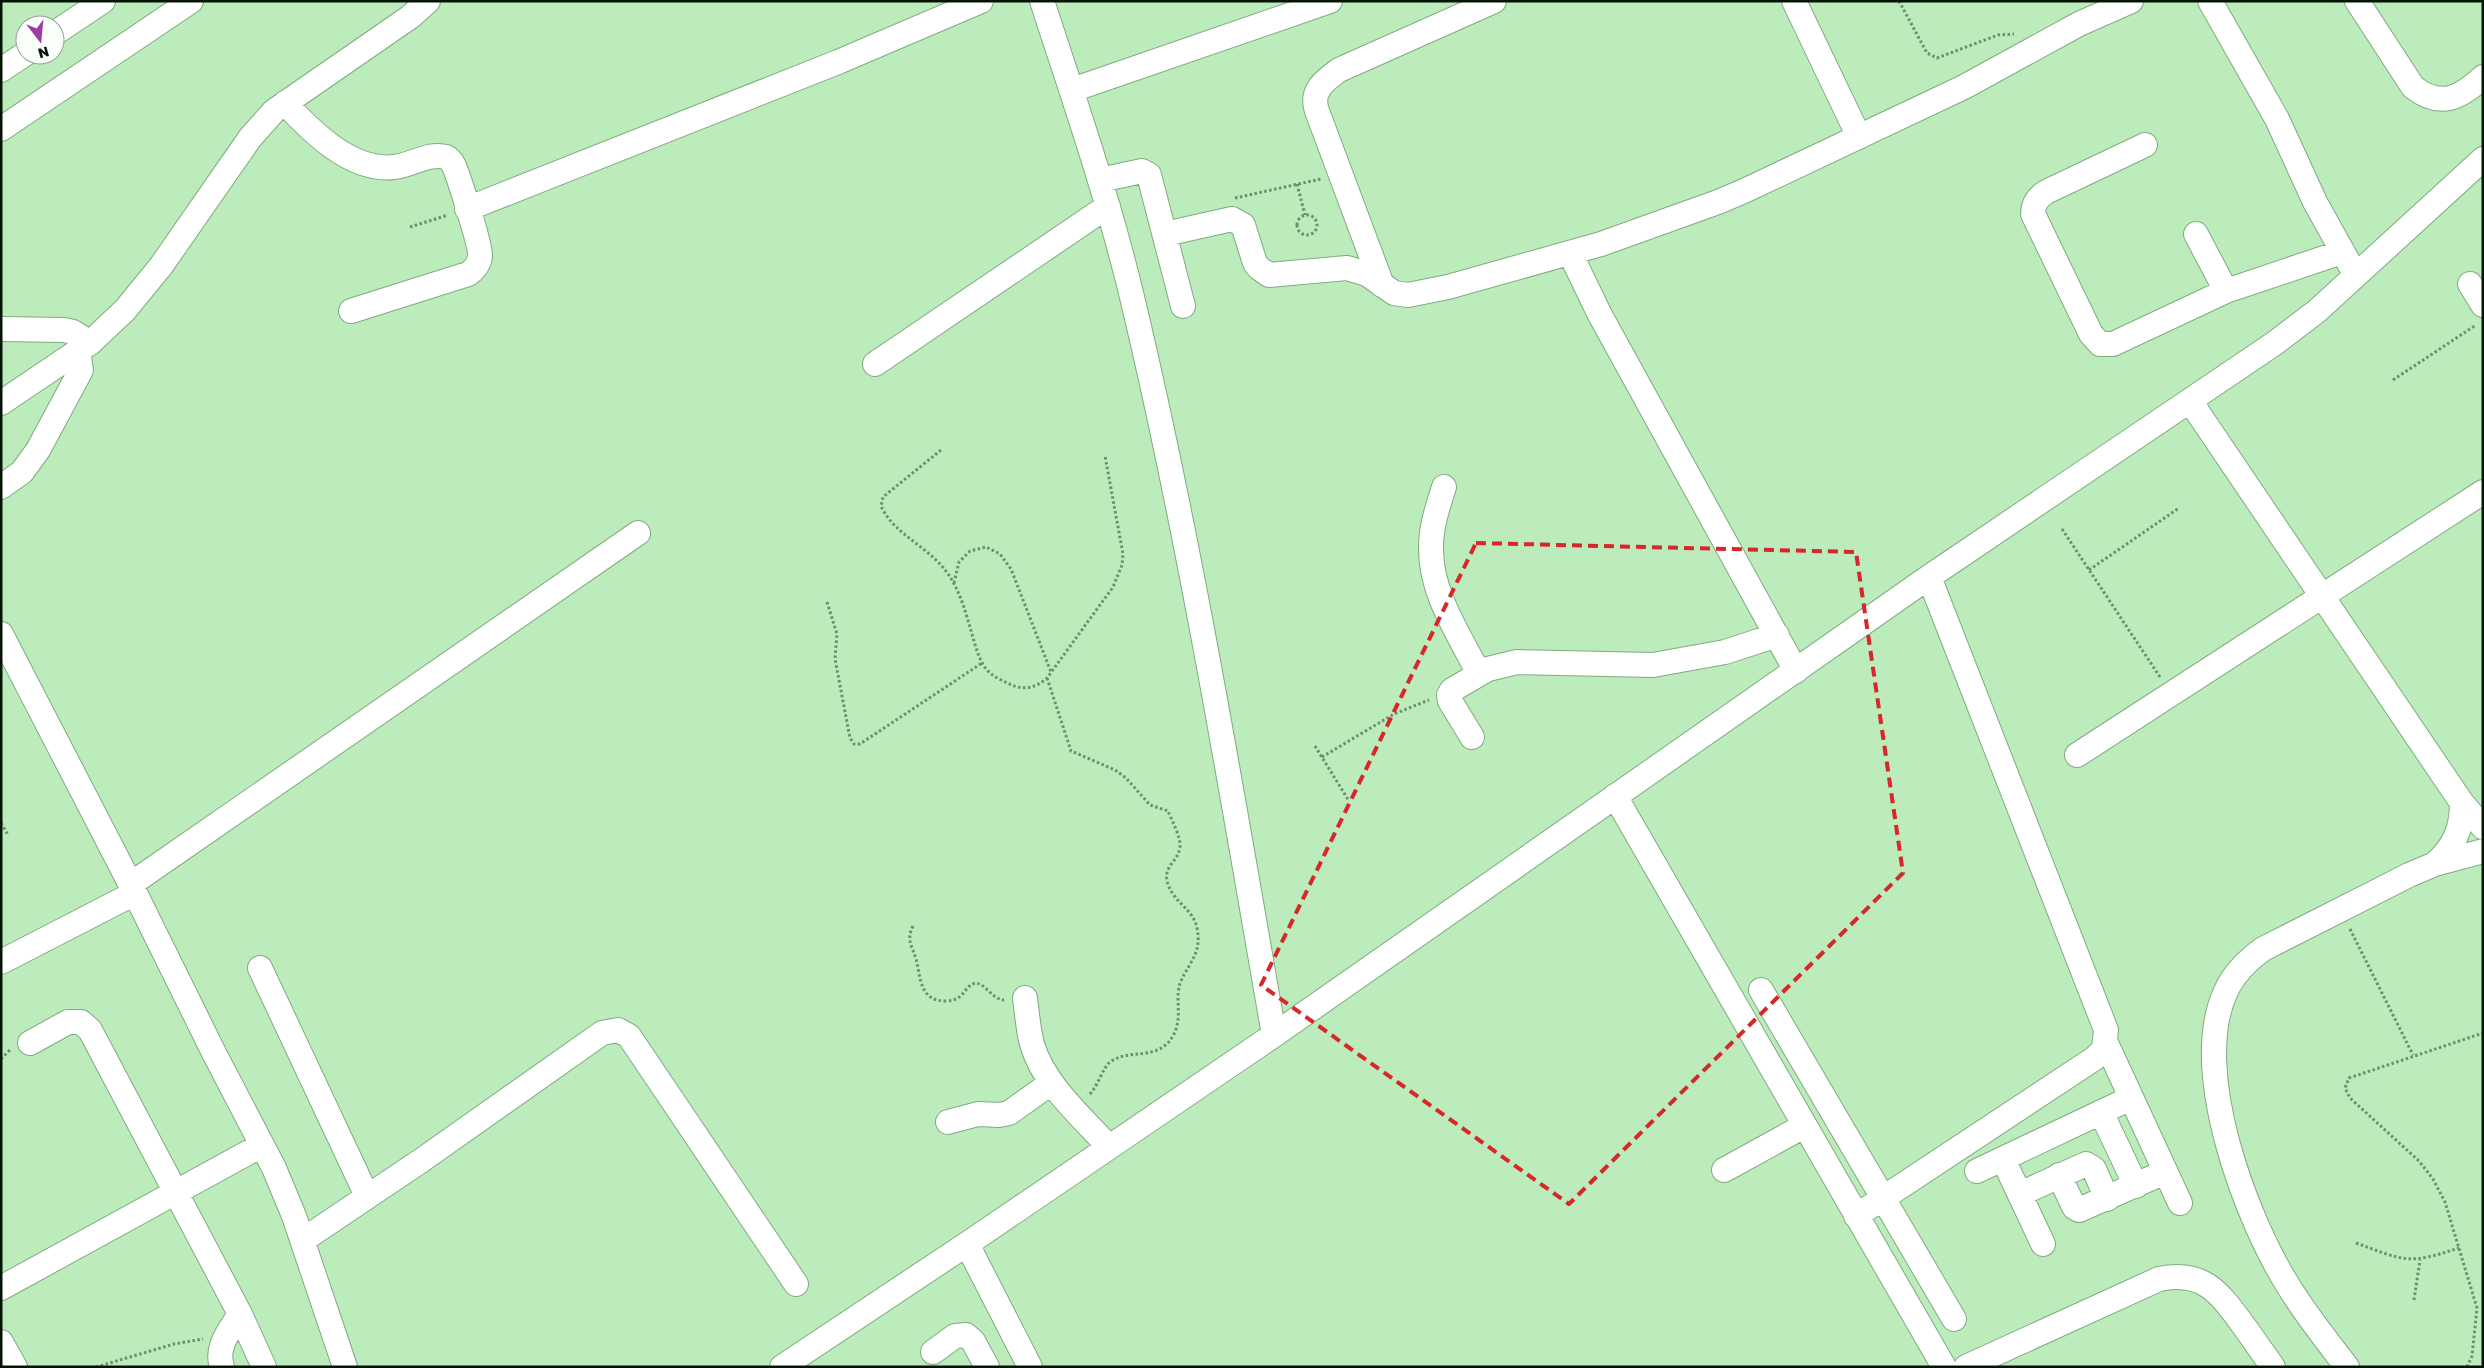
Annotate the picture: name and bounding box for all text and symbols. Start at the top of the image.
north arrow [15,15,65,65]
text: N [36,43,51,63]

